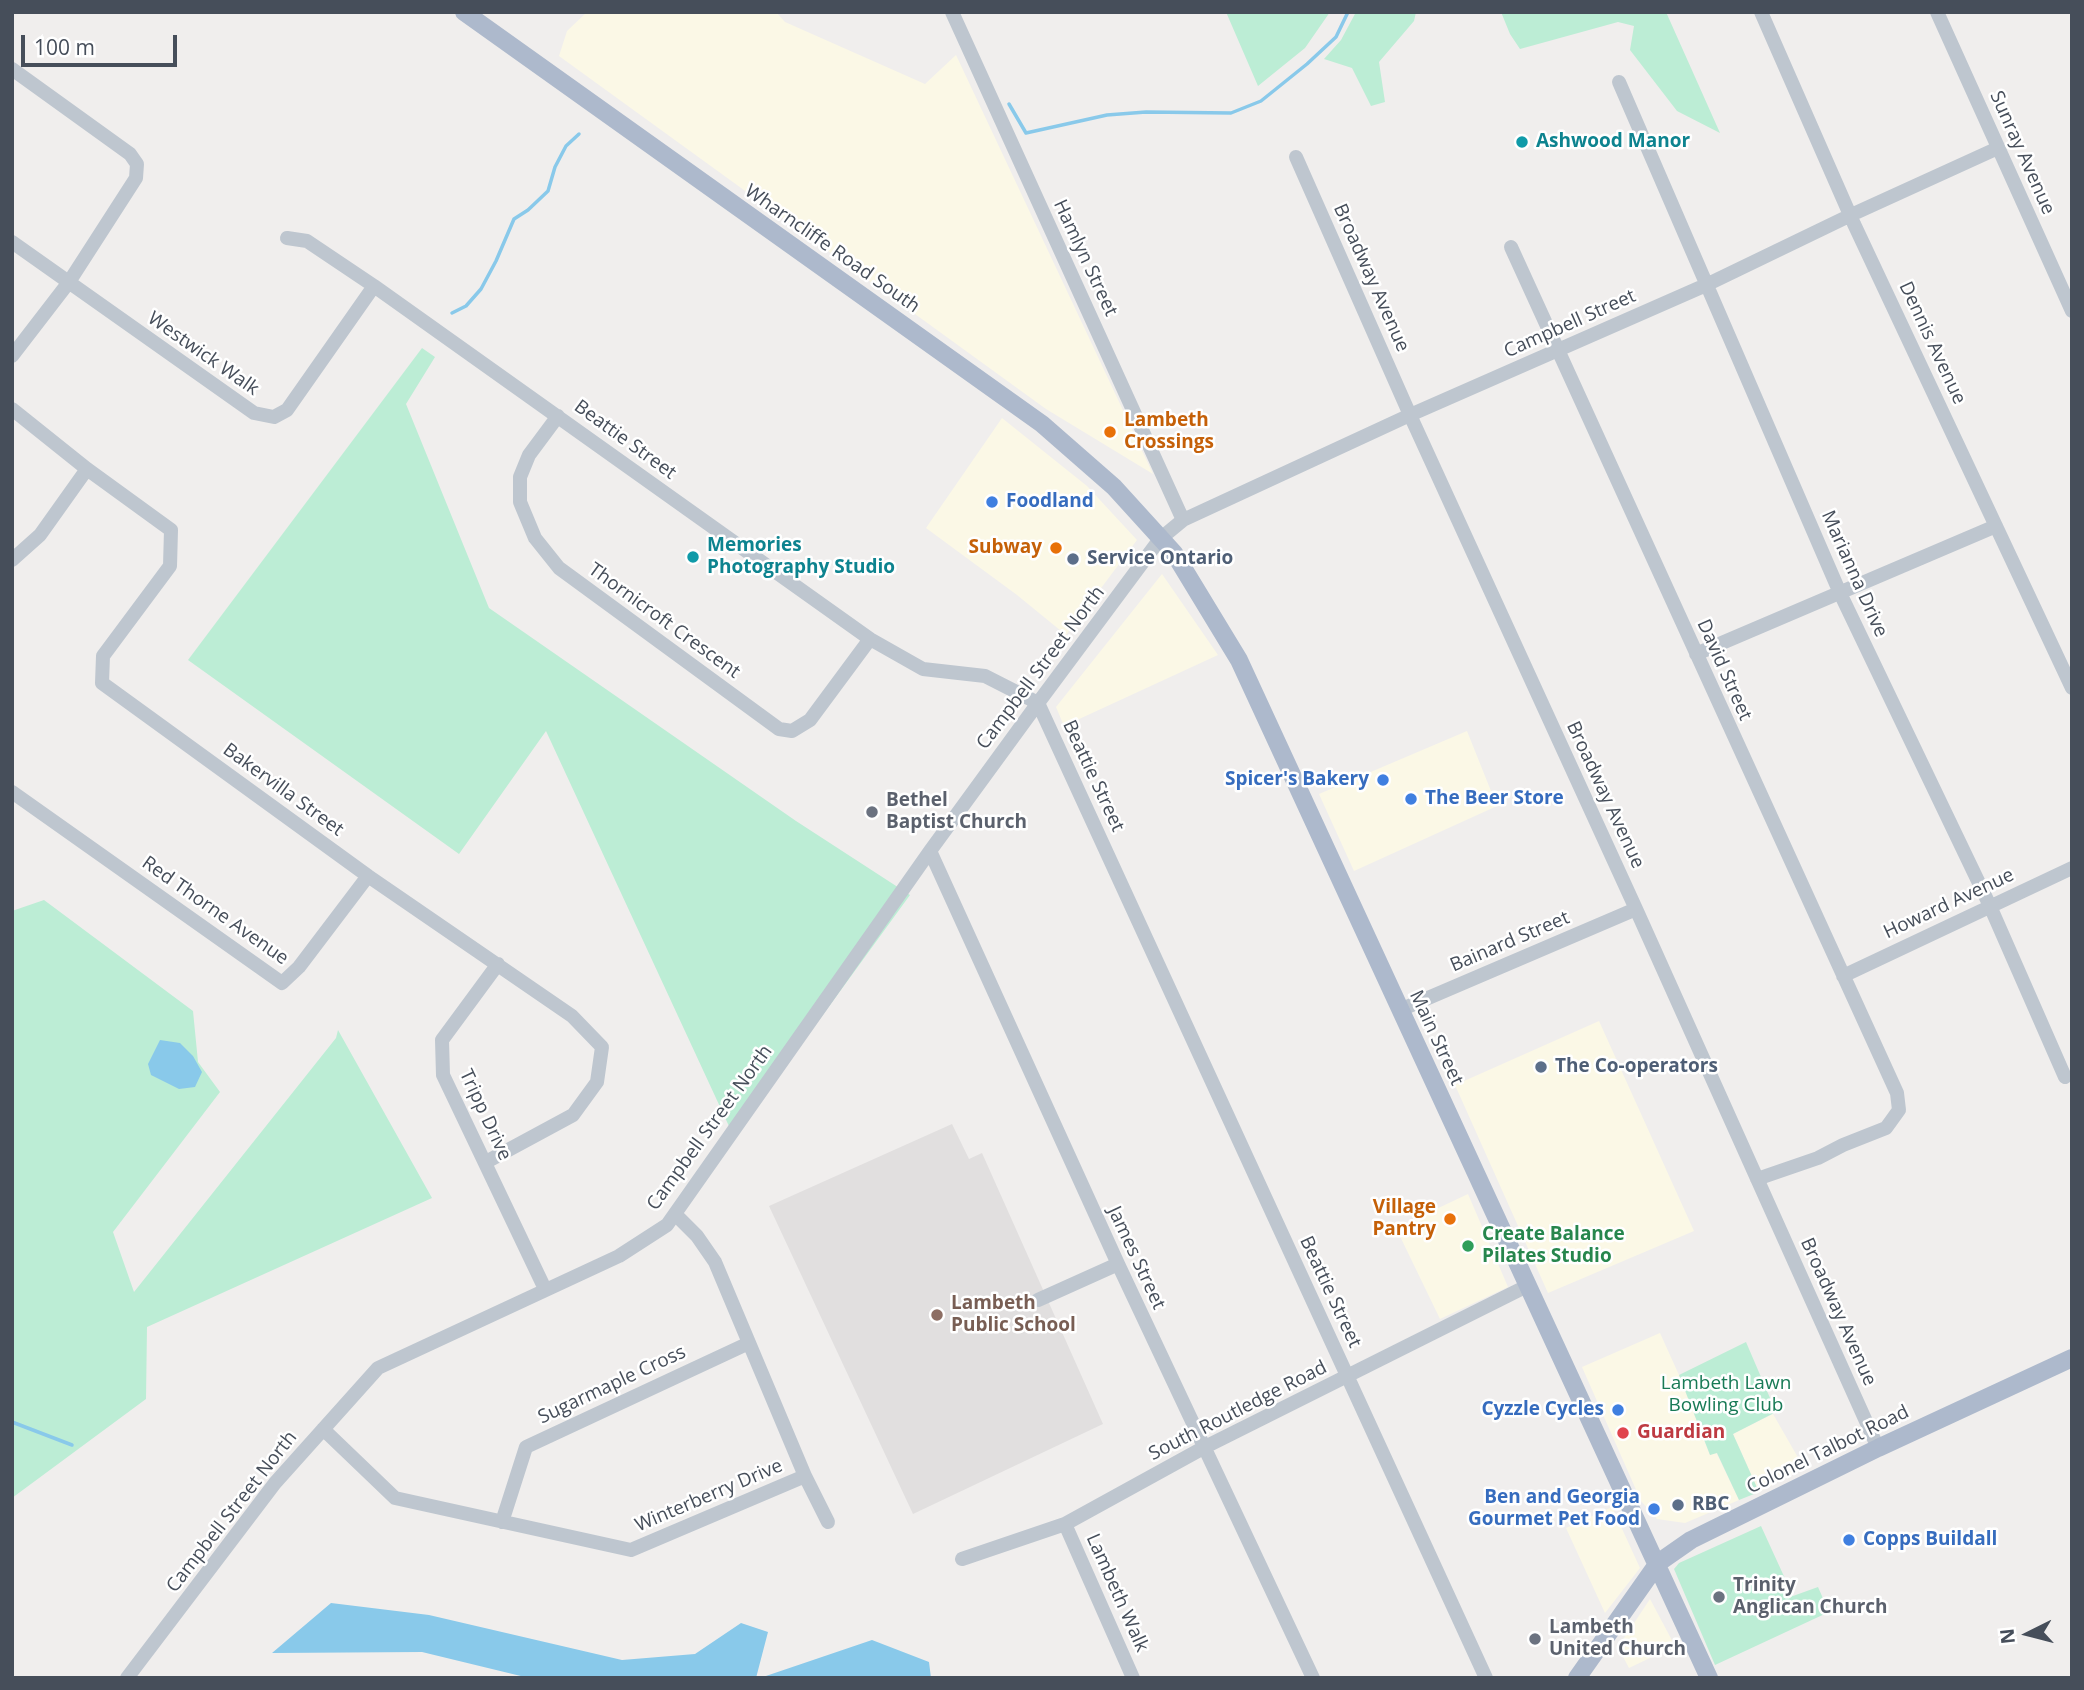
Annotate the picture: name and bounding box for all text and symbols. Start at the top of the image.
scale bar [24,21,180,65]
text: 100 m [34,33,95,61]
street label: Sunray Avenue [1985,88,2059,218]
place label: Ashwood Manor [1536,131,1690,153]
marker: Ashwood Manor [1514,134,1530,150]
street label: Wharncliffe Road South [740,180,924,318]
street label: Hamlyn Street [1048,196,1122,320]
street label: Broadway Avenue [1328,200,1414,356]
street label: Dennis Avenue [1894,278,1970,408]
street label: Campbell Street [1501,285,1639,363]
street label: Westwick Walk [143,307,263,401]
street label: Beattie Street [570,395,680,485]
place label: Lambeth Crossings [1124,410,1214,454]
marker: Lambeth Crossings [1102,424,1118,440]
place label: Foodland [1006,491,1094,513]
marker: Foodland [984,494,1000,510]
street label: Marianna Drive [1816,507,1892,641]
place label: Memories Photography Studio [707,535,895,579]
place label: Subway [968,537,1042,559]
marker: Subway [1048,540,1064,556]
place label: Service Ontario [1087,548,1233,570]
marker: Memories Photography Studio [685,549,701,565]
marker: Service Ontario [1065,551,1081,567]
street label: Thornicroft Crescent [584,558,744,684]
street label: Campbell Street North [972,582,1110,754]
street label: David Street [1692,616,1756,724]
street label: Beattie Street [1057,717,1129,835]
street label: Broadway Avenue [1561,718,1649,872]
street label: Bakervilla Street [218,739,348,841]
place label: Spicer's Bakery [1225,769,1369,791]
marker: Spicer's Bakery [1375,772,1391,788]
place label: The Beer Store [1425,788,1564,810]
place label: Bethel Baptist Church [886,790,1027,834]
marker: The Beer Store [1403,791,1419,807]
marker: Bethel Baptist Church [864,804,880,820]
street label: Red Thorne Avenue [137,852,293,970]
street label: Howard Avenue [1880,864,2018,944]
street label: Bainard Street [1447,907,1573,977]
street label: Main Street [1404,987,1468,1089]
street label: Campbell Street North [642,1041,778,1215]
place label: The Co-operators [1555,1056,1718,1078]
marker: The Co-operators [1533,1059,1549,1075]
street label: Tripp Drive [454,1066,516,1164]
place label: Village Pantry [1372,1197,1436,1241]
street label: James Street [1102,1203,1170,1313]
marker: Village Pantry [1442,1211,1458,1227]
place label: Create Balance Pilates Studio [1482,1224,1625,1268]
street label: Beattie Street [1294,1233,1366,1351]
street label: Broadway Avenue [1795,1234,1881,1390]
marker: Create Balance Pilates Studio [1460,1238,1476,1254]
place label: Lambeth Public School [951,1293,1076,1337]
marker: Lambeth Public School [929,1307,945,1323]
street label: Sugarmaple Cross [535,1341,689,1429]
street label: South Routledge Road [1145,1356,1331,1466]
park label: Lambeth Lawn Bowling Club [1661,1373,1791,1417]
place label: Cyzzle Cycles [1481,1399,1604,1421]
street label: Colonel Talbot Road [1743,1401,1913,1499]
marker: Cyzzle Cycles [1610,1402,1626,1418]
place label: Guardian [1637,1422,1725,1444]
marker: Guardian [1615,1425,1631,1441]
street label: Campbell Street North [162,1427,302,1597]
street label: Winterberry Drive [632,1455,786,1537]
place label: Ben and Georgia Gourmet Pet Food [1468,1487,1640,1531]
place label: RBC [1692,1494,1729,1516]
marker: RBC [1670,1497,1686,1513]
marker: Ben and Georgia Gourmet Pet Food [1646,1501,1662,1517]
place label: Copps Buildall [1863,1529,1997,1551]
street label: Lambeth Walk [1081,1531,1153,1655]
marker: Copps Buildall [1841,1532,1857,1548]
place label: Trinity Anglican Church [1733,1575,1888,1619]
marker: Trinity Anglican Church [1711,1589,1727,1605]
north arrow [1993,1599,2063,1669]
place label: Lambeth United Church [1549,1617,1686,1661]
text: N [1993,1627,2021,1645]
marker: Lambeth United Church [1527,1631,1543,1647]

